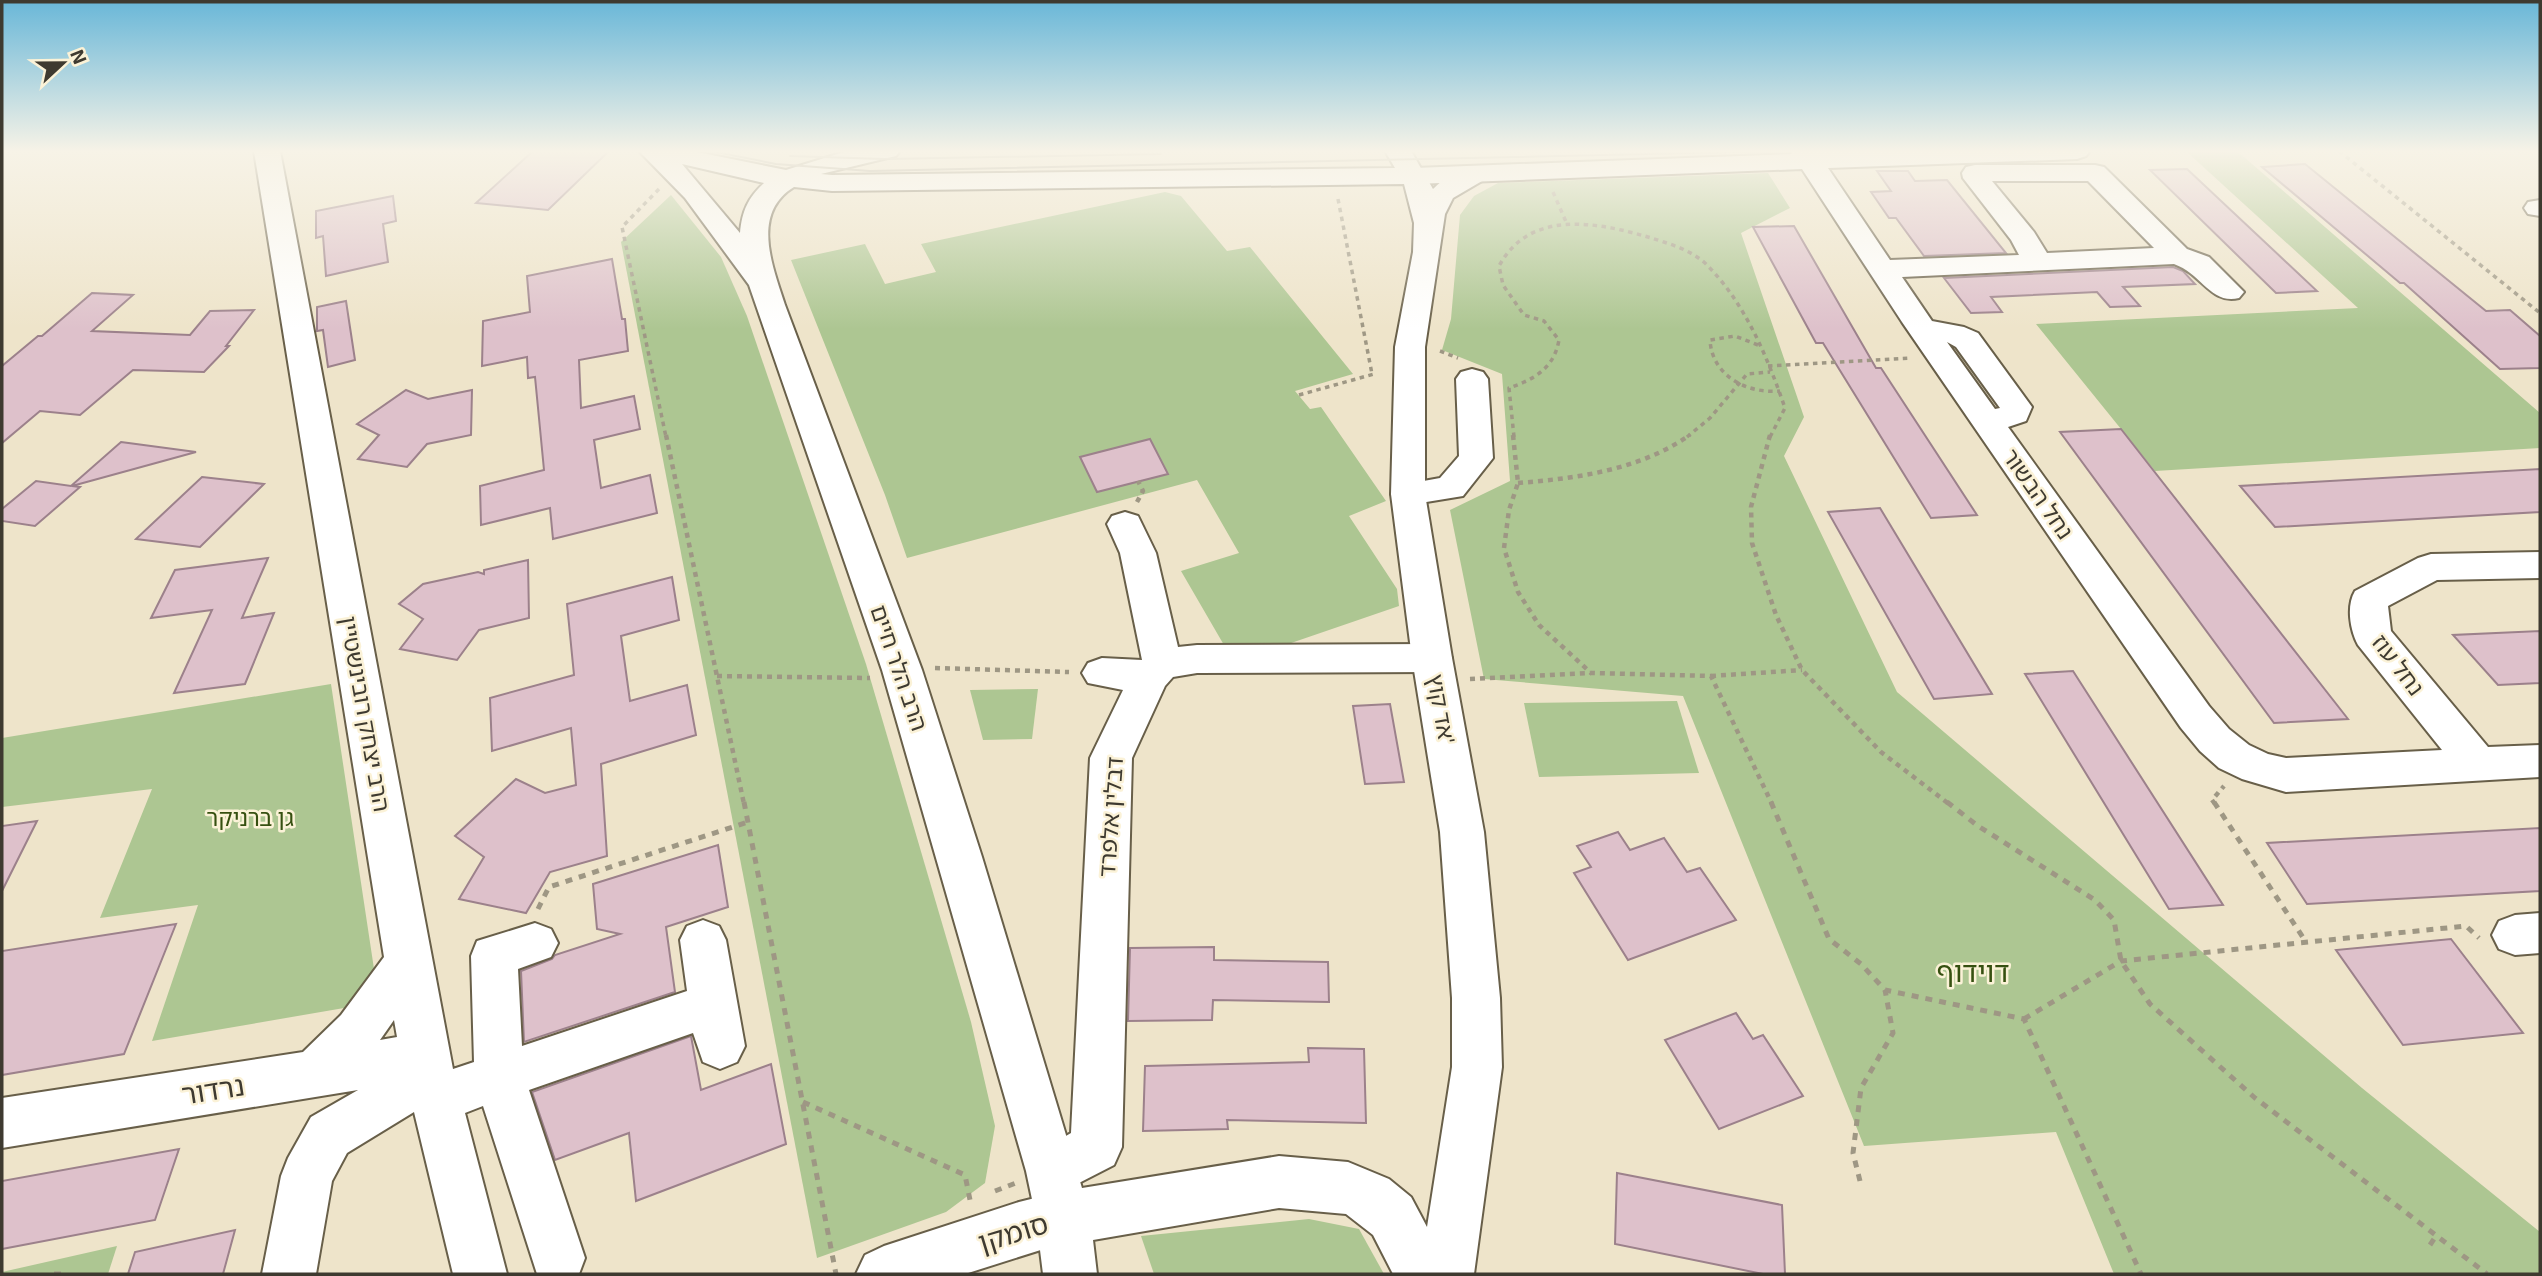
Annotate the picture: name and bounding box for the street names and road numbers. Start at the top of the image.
street label: נחל הבשור [1997,443,2080,544]
street label: הרב הלר חיים [865,601,935,734]
street label: הרב יצחק רובינשטיין [335,614,397,814]
street label: נחל עוז [2367,628,2431,700]
street label: אד קוץ' [1422,672,1462,746]
street label: דבלין אלפרד [1092,756,1128,878]
street label: נרדור [179,1067,247,1111]
street label: סומקן [973,1205,1052,1259]

